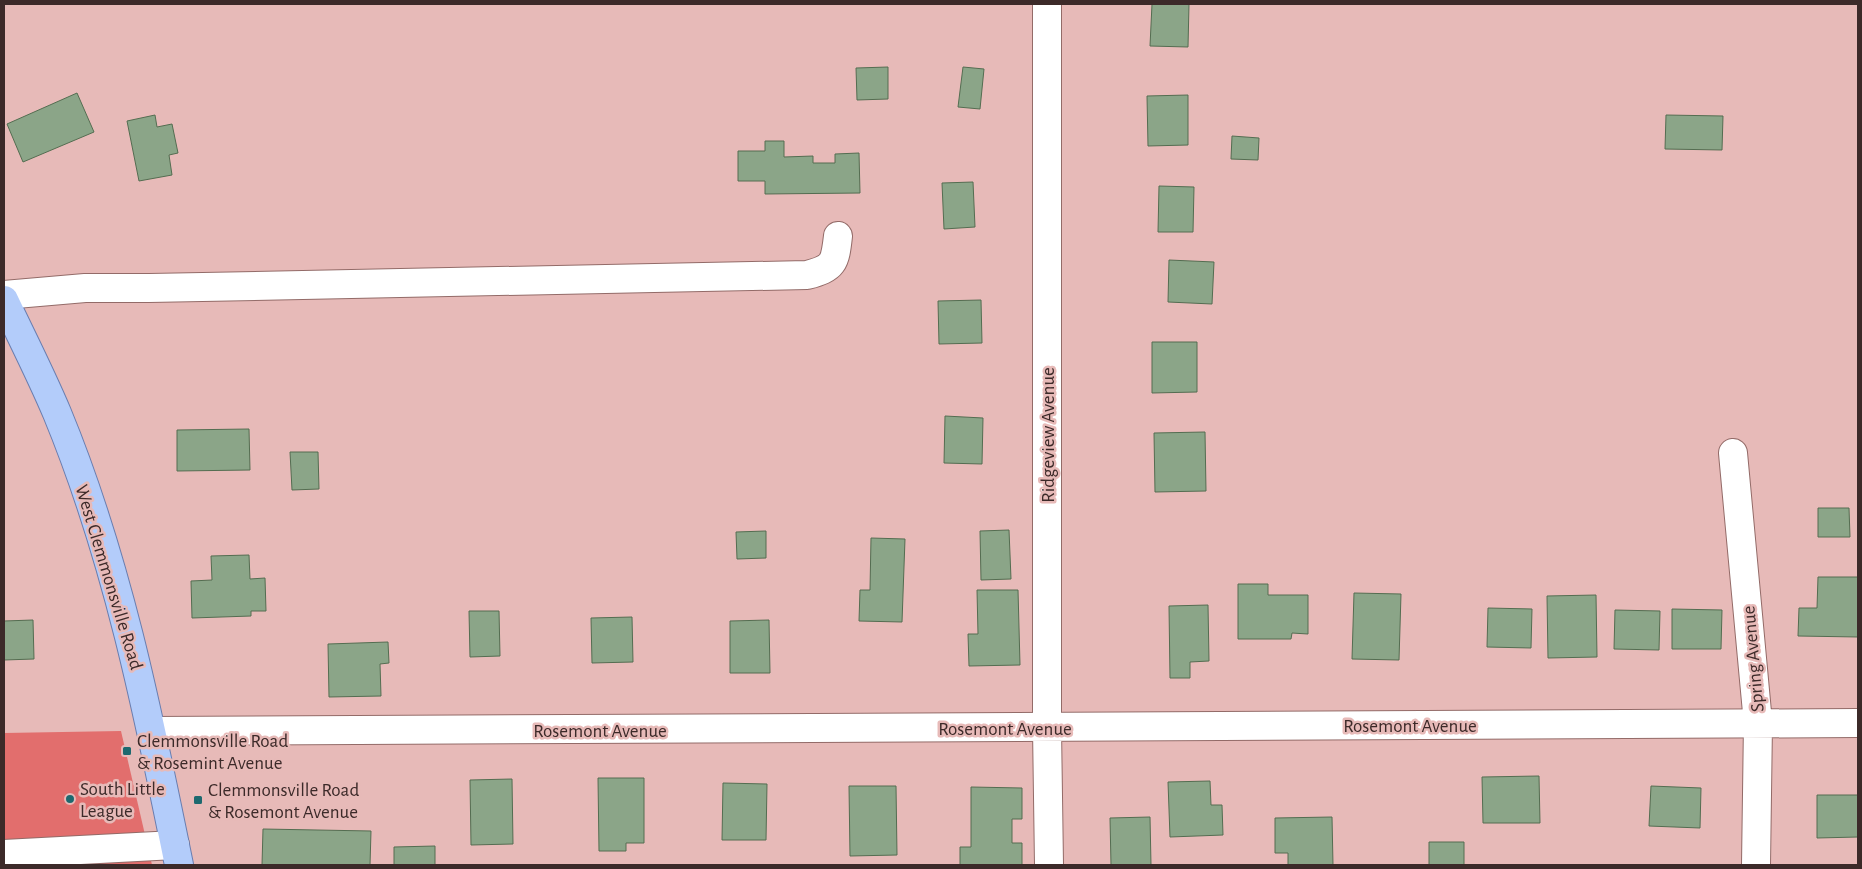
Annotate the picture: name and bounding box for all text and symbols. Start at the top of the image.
street label: Ridgeview Avenue [1039,367,1058,503]
street label: West Clemmonsville Road [71,483,146,672]
street label: Spring Avenue [1739,605,1768,713]
street label: Rosemont Avenue [1343,717,1477,736]
street label: Rosemont Avenue [938,720,1072,739]
street label: Rosemont Avenue [533,722,667,741]
place label: Clemmonsville Road & Rosemint Avenue [137,732,288,773]
marker: Clemmonsville Road & Rosemint Avenue [121,745,133,757]
place label: South Little League [80,780,165,821]
place label: Clemmonsville Road & Rosemont Avenue [208,781,359,822]
marker: South Little League [64,793,76,805]
marker: Clemmonsville Road & Rosemont Avenue [192,794,204,806]

